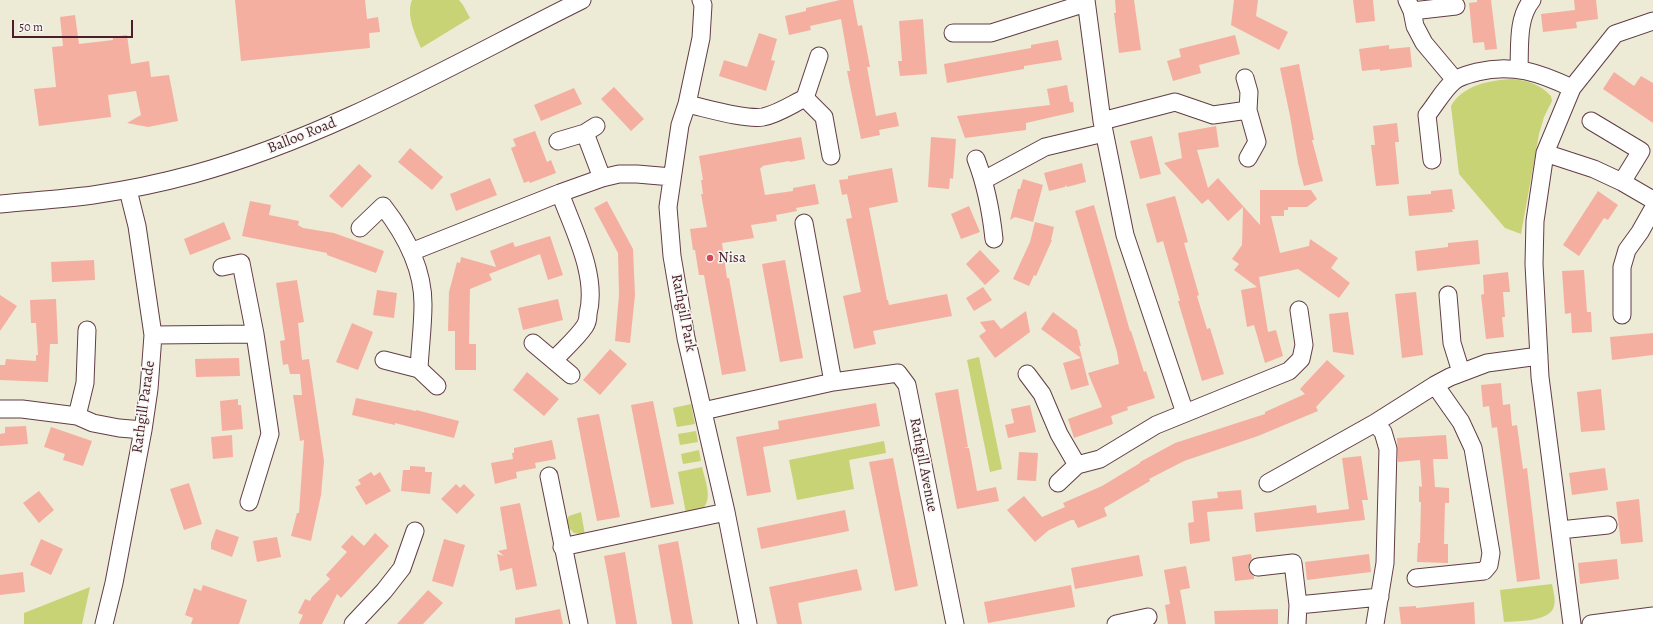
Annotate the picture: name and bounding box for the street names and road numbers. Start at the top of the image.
street label: Balloo Road [265,114,339,158]
street label: Rathgill Park [667,273,699,353]
street label: Rathgill Parade [129,360,159,454]
street label: Rathgill Avenue [905,416,941,514]

